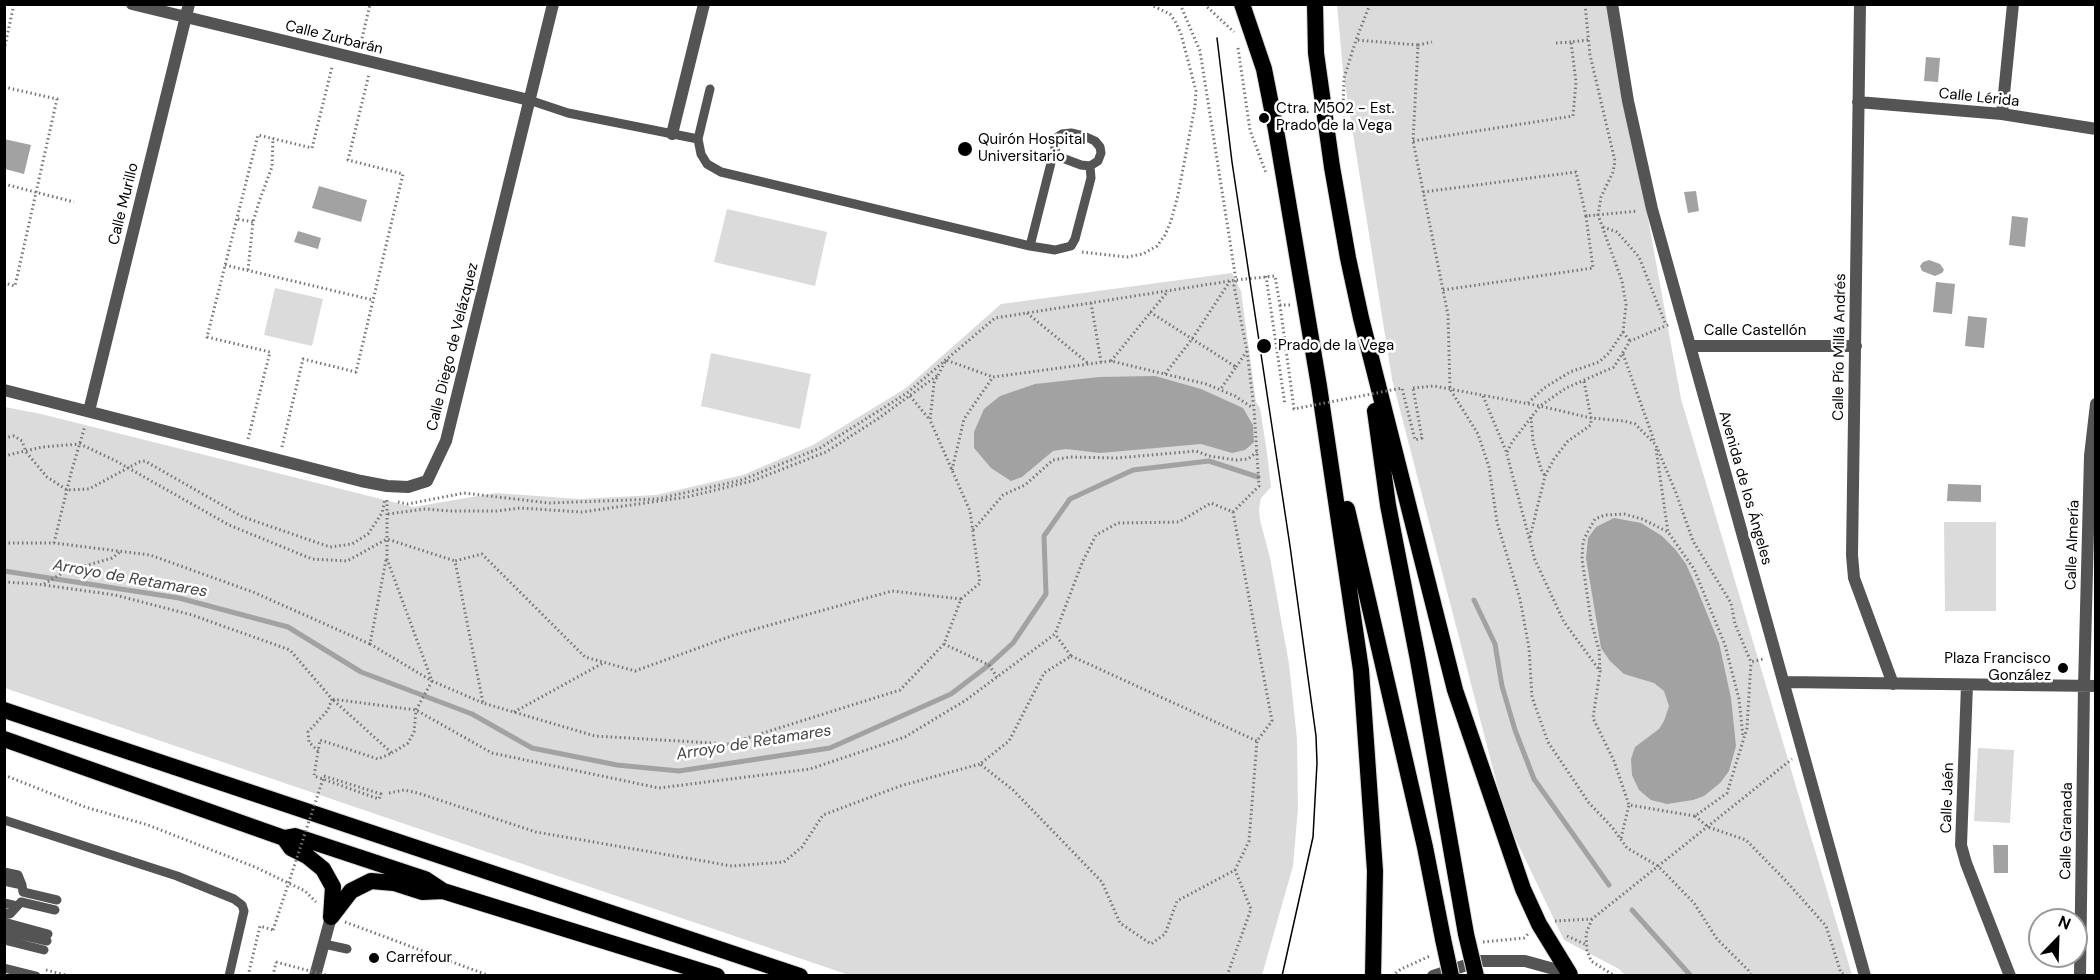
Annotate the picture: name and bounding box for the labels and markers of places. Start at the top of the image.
place label: Ctra. M502 - Est. Prado de la Vega [1276,100,1394,135]
marker: Ctra. M502 - Est. Prado de la Vega [1257,111,1271,125]
place label: Quirón Hospital Universitario [978,131,1086,166]
marker: Quirón Hospital Universitario [956,140,974,158]
marker: Prado de la Vega [1255,337,1273,355]
place label: Prado de la Vega [1278,337,1394,355]
place label: Plaza Francisco González [1944,650,2051,685]
marker: Plaza Francisco González [2056,661,2070,675]
place label: Carrefour [386,949,452,967]
marker: Carrefour [367,951,381,965]

